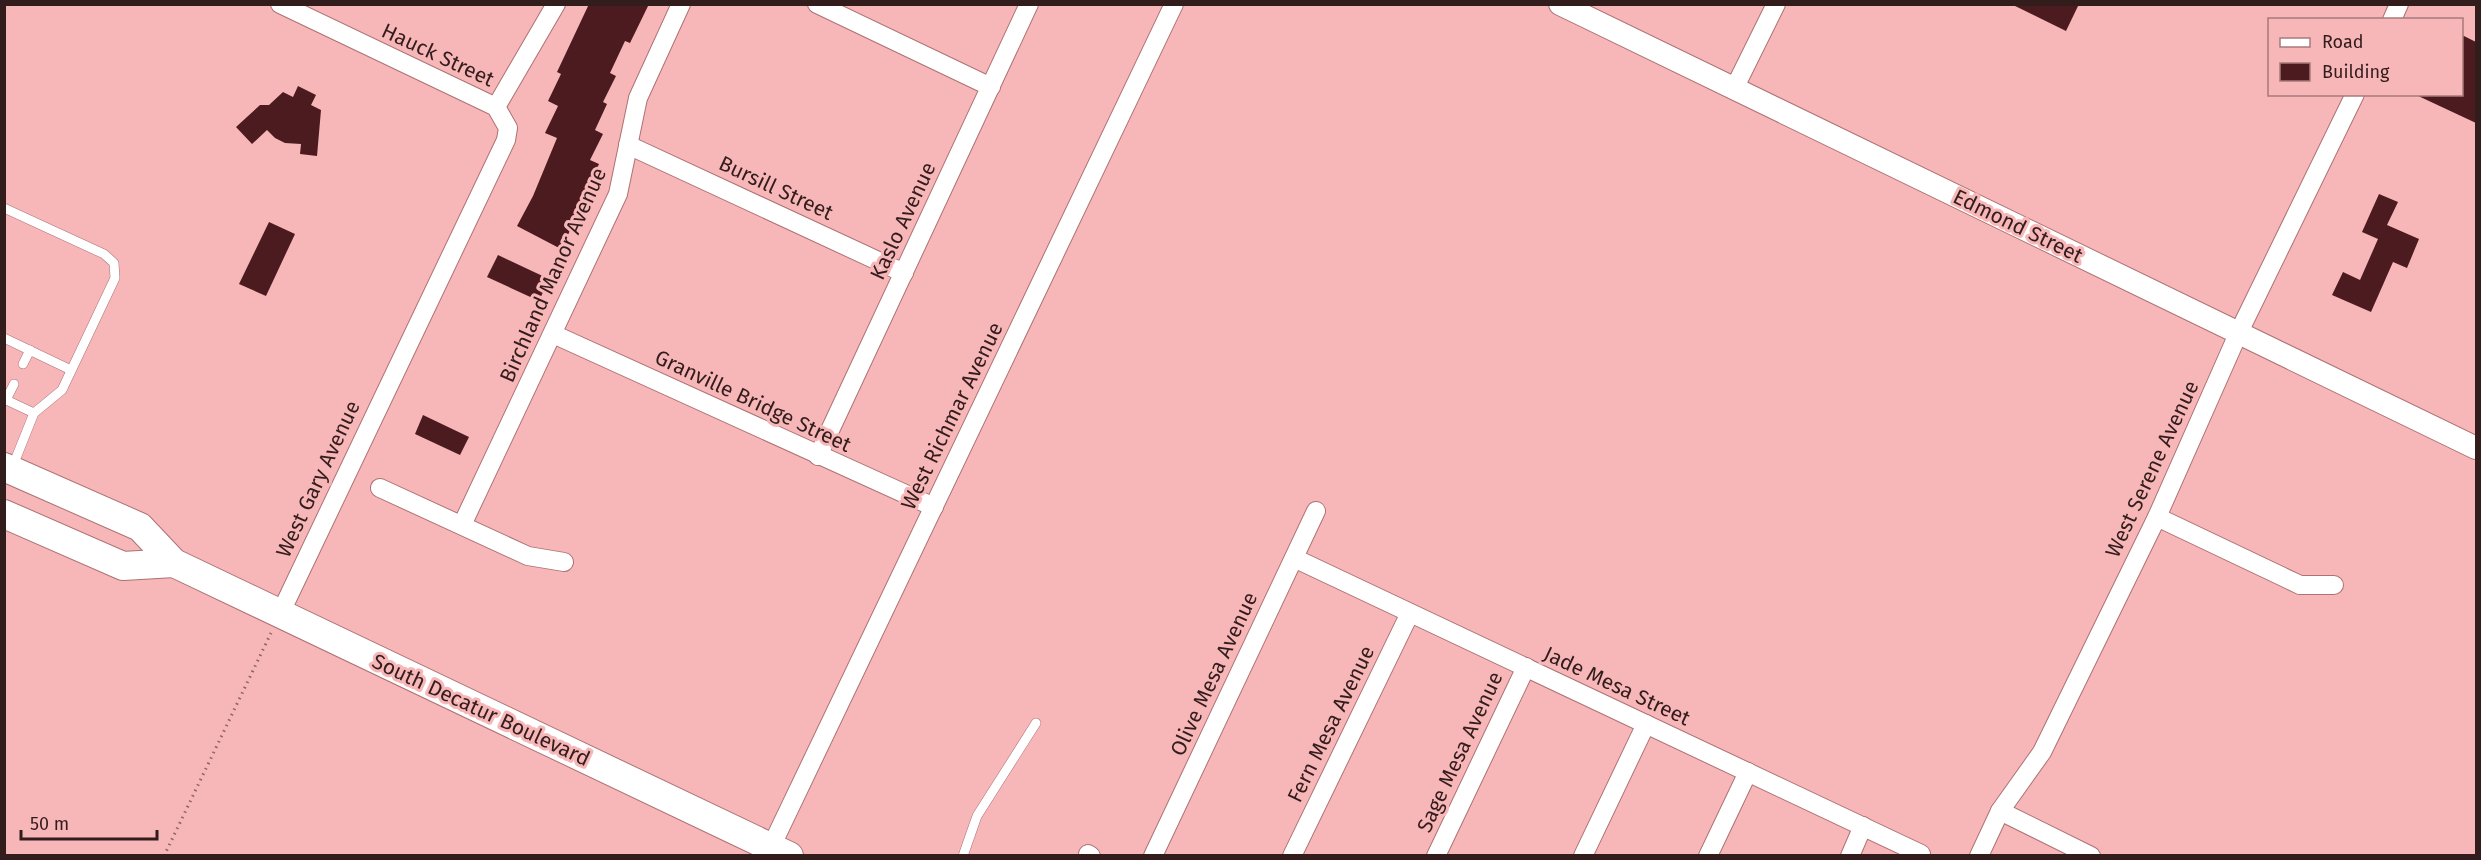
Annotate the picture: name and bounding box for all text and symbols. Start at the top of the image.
street label: Hauck Street [378,18,499,93]
legend [2268,18,2463,96]
text: Road [2322,31,2364,53]
text: Building [2322,61,2390,83]
street label: Bursill Street [715,150,838,226]
street label: Kaslo Avenue [864,158,942,284]
street label: Birchland Manor Avenue [494,164,612,386]
street label: Edmond Street [1949,183,2087,269]
street label: West Richmar Avenue [895,318,1009,514]
street label: Granville Bridge Street [651,344,856,458]
street label: West Serene Avenue [2100,376,2204,562]
street label: West Gary Avenue [270,397,366,561]
street label: Olive Mesa Avenue [1165,588,1263,760]
street label: Fern Mesa Avenue [1282,641,1380,807]
street label: Jade Mesa Street [1540,641,1695,731]
street label: South Decatur Boulevard [368,648,594,772]
street label: Sage Mesa Avenue [1411,668,1509,836]
scale bar [21,803,158,841]
text: 50 m [30,813,69,835]

